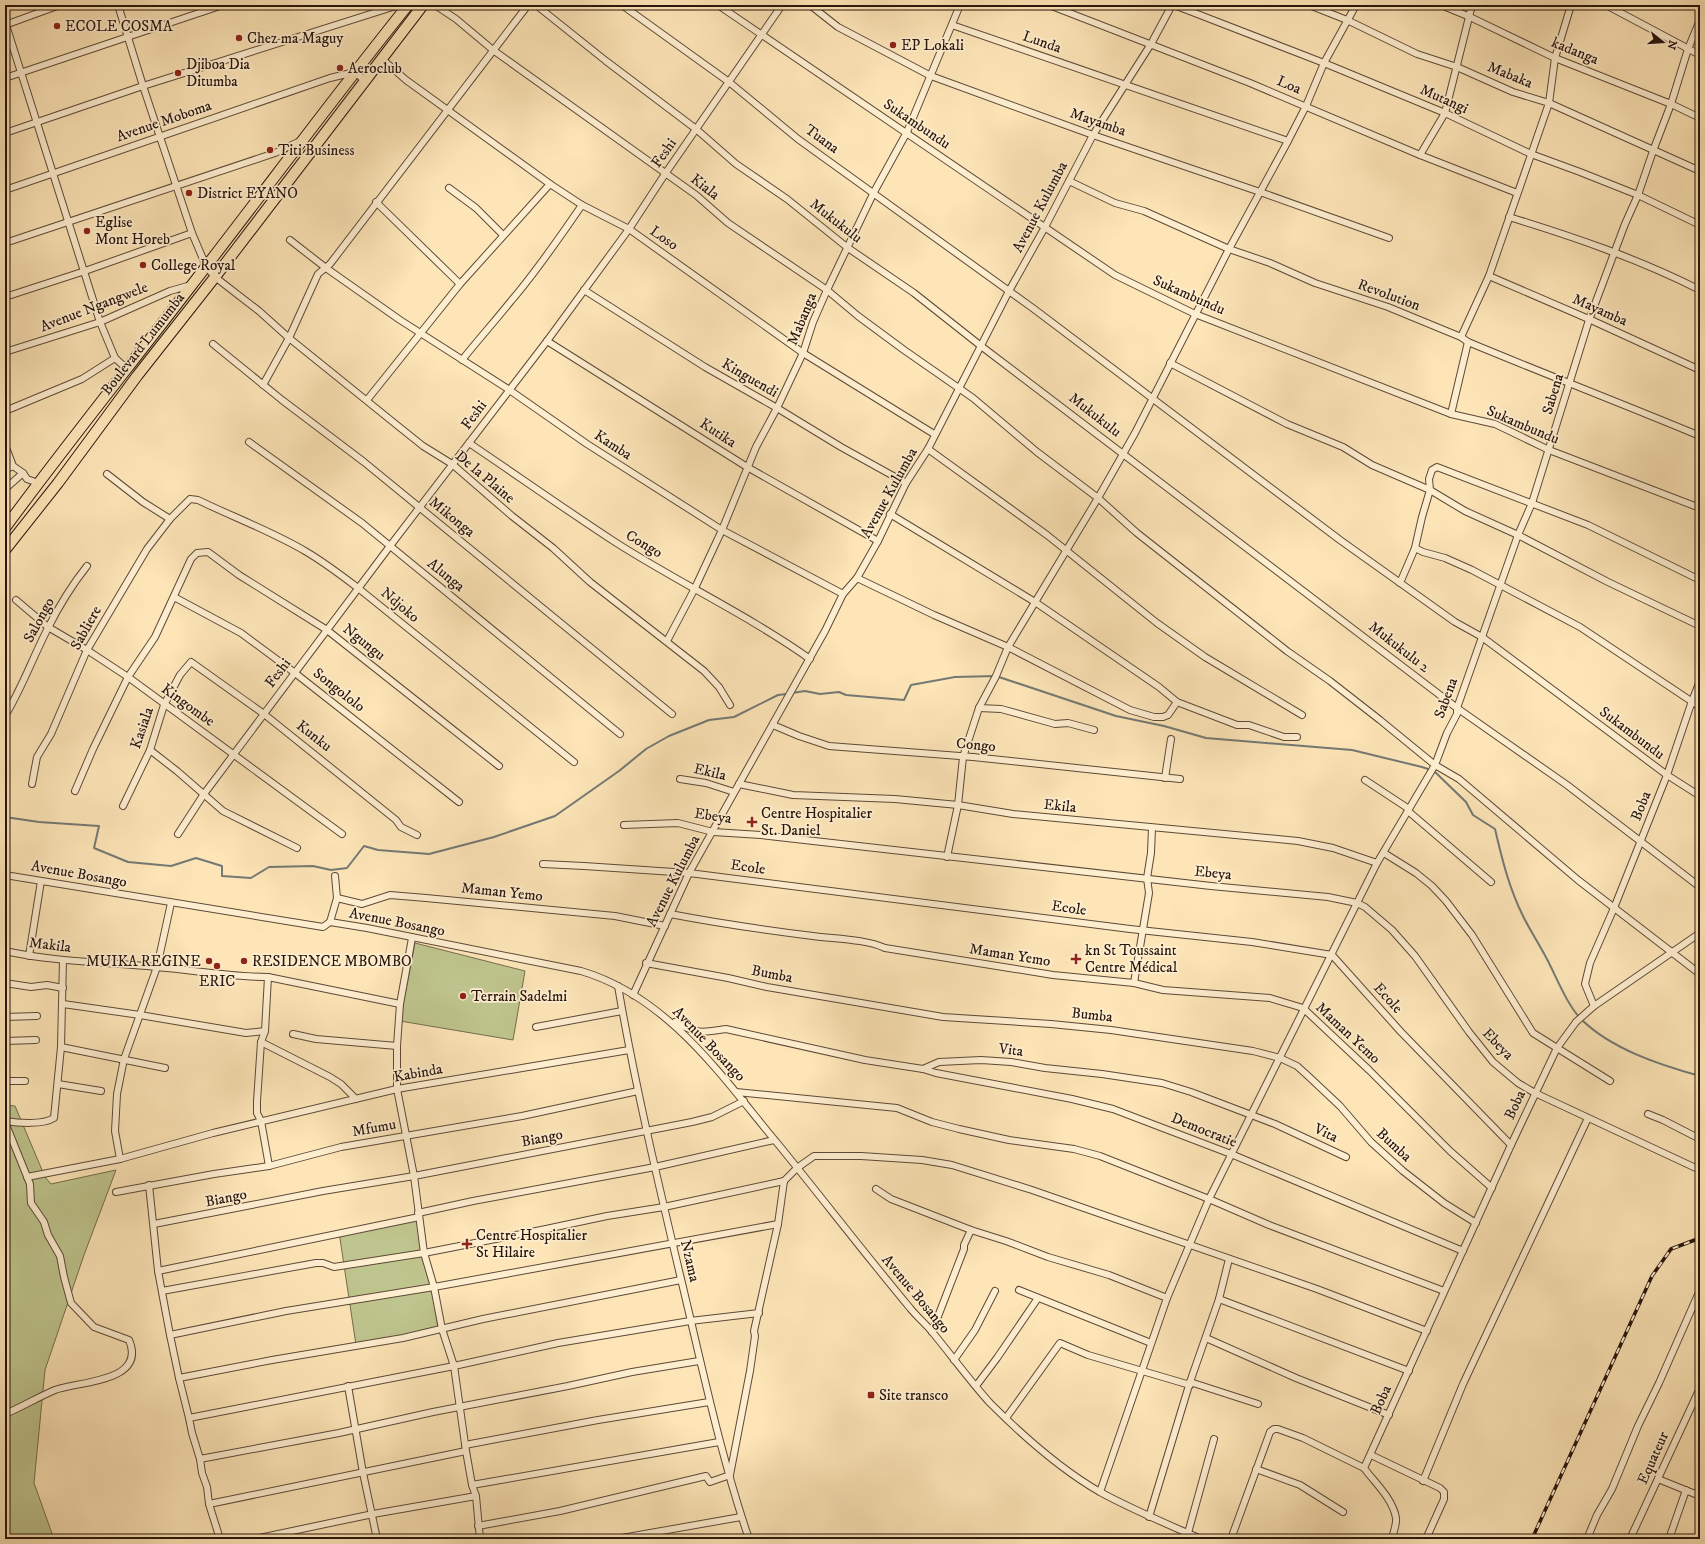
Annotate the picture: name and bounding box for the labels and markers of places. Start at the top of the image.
place label: ECOLE COSMA [65,17,173,36]
marker: ECOLE COSMA [52,21,62,31]
place label: Chez ma Maguy [247,29,344,48]
marker: Chez ma Maguy [234,33,244,43]
place label: EP Lokali [901,36,964,55]
marker: EP Lokali [888,40,898,50]
place label: Djiboa Dia Ditumba [186,55,251,91]
place label: Aeroclub [348,59,402,78]
marker: Aeroclub [335,63,345,73]
marker: Djiboa Dia Ditumba [173,68,183,78]
place label: Titi Business [278,141,355,160]
marker: Titi Business [265,145,275,155]
place label: District EYANO [197,184,298,203]
marker: District EYANO [184,188,194,198]
place label: Eglise Mont Horeb [95,213,170,249]
marker: Eglise Mont Horeb [82,226,92,236]
place label: College Royal [151,256,236,275]
marker: College Royal [138,260,148,270]
place label: Centre Hospitalier St. Daniel [761,804,873,840]
marker: Centre Hospitalier St. Daniel [746,816,758,828]
place label: kn St Toussaint Centre Médical [1085,941,1178,977]
place label: MUIKA REGINE [86,952,201,971]
place label: RESIDENCE MBOMBO [252,952,412,971]
marker: kn St Toussaint Centre Médical [1070,953,1082,965]
marker: MUIKA REGINE [204,956,214,966]
marker: RESIDENCE MBOMBO [239,956,249,966]
marker: ERIC [212,961,222,971]
place label: ERIC [199,972,235,991]
place label: Terrain Sadelmi [471,987,567,1006]
marker: Terrain Sadelmi [458,991,468,1001]
place label: Centre Hospitalier St Hilaire [476,1226,588,1262]
marker: Centre Hospitalier St Hilaire [461,1238,473,1250]
place label: Site transco [879,1386,948,1405]
marker: Site transco [866,1390,876,1400]

